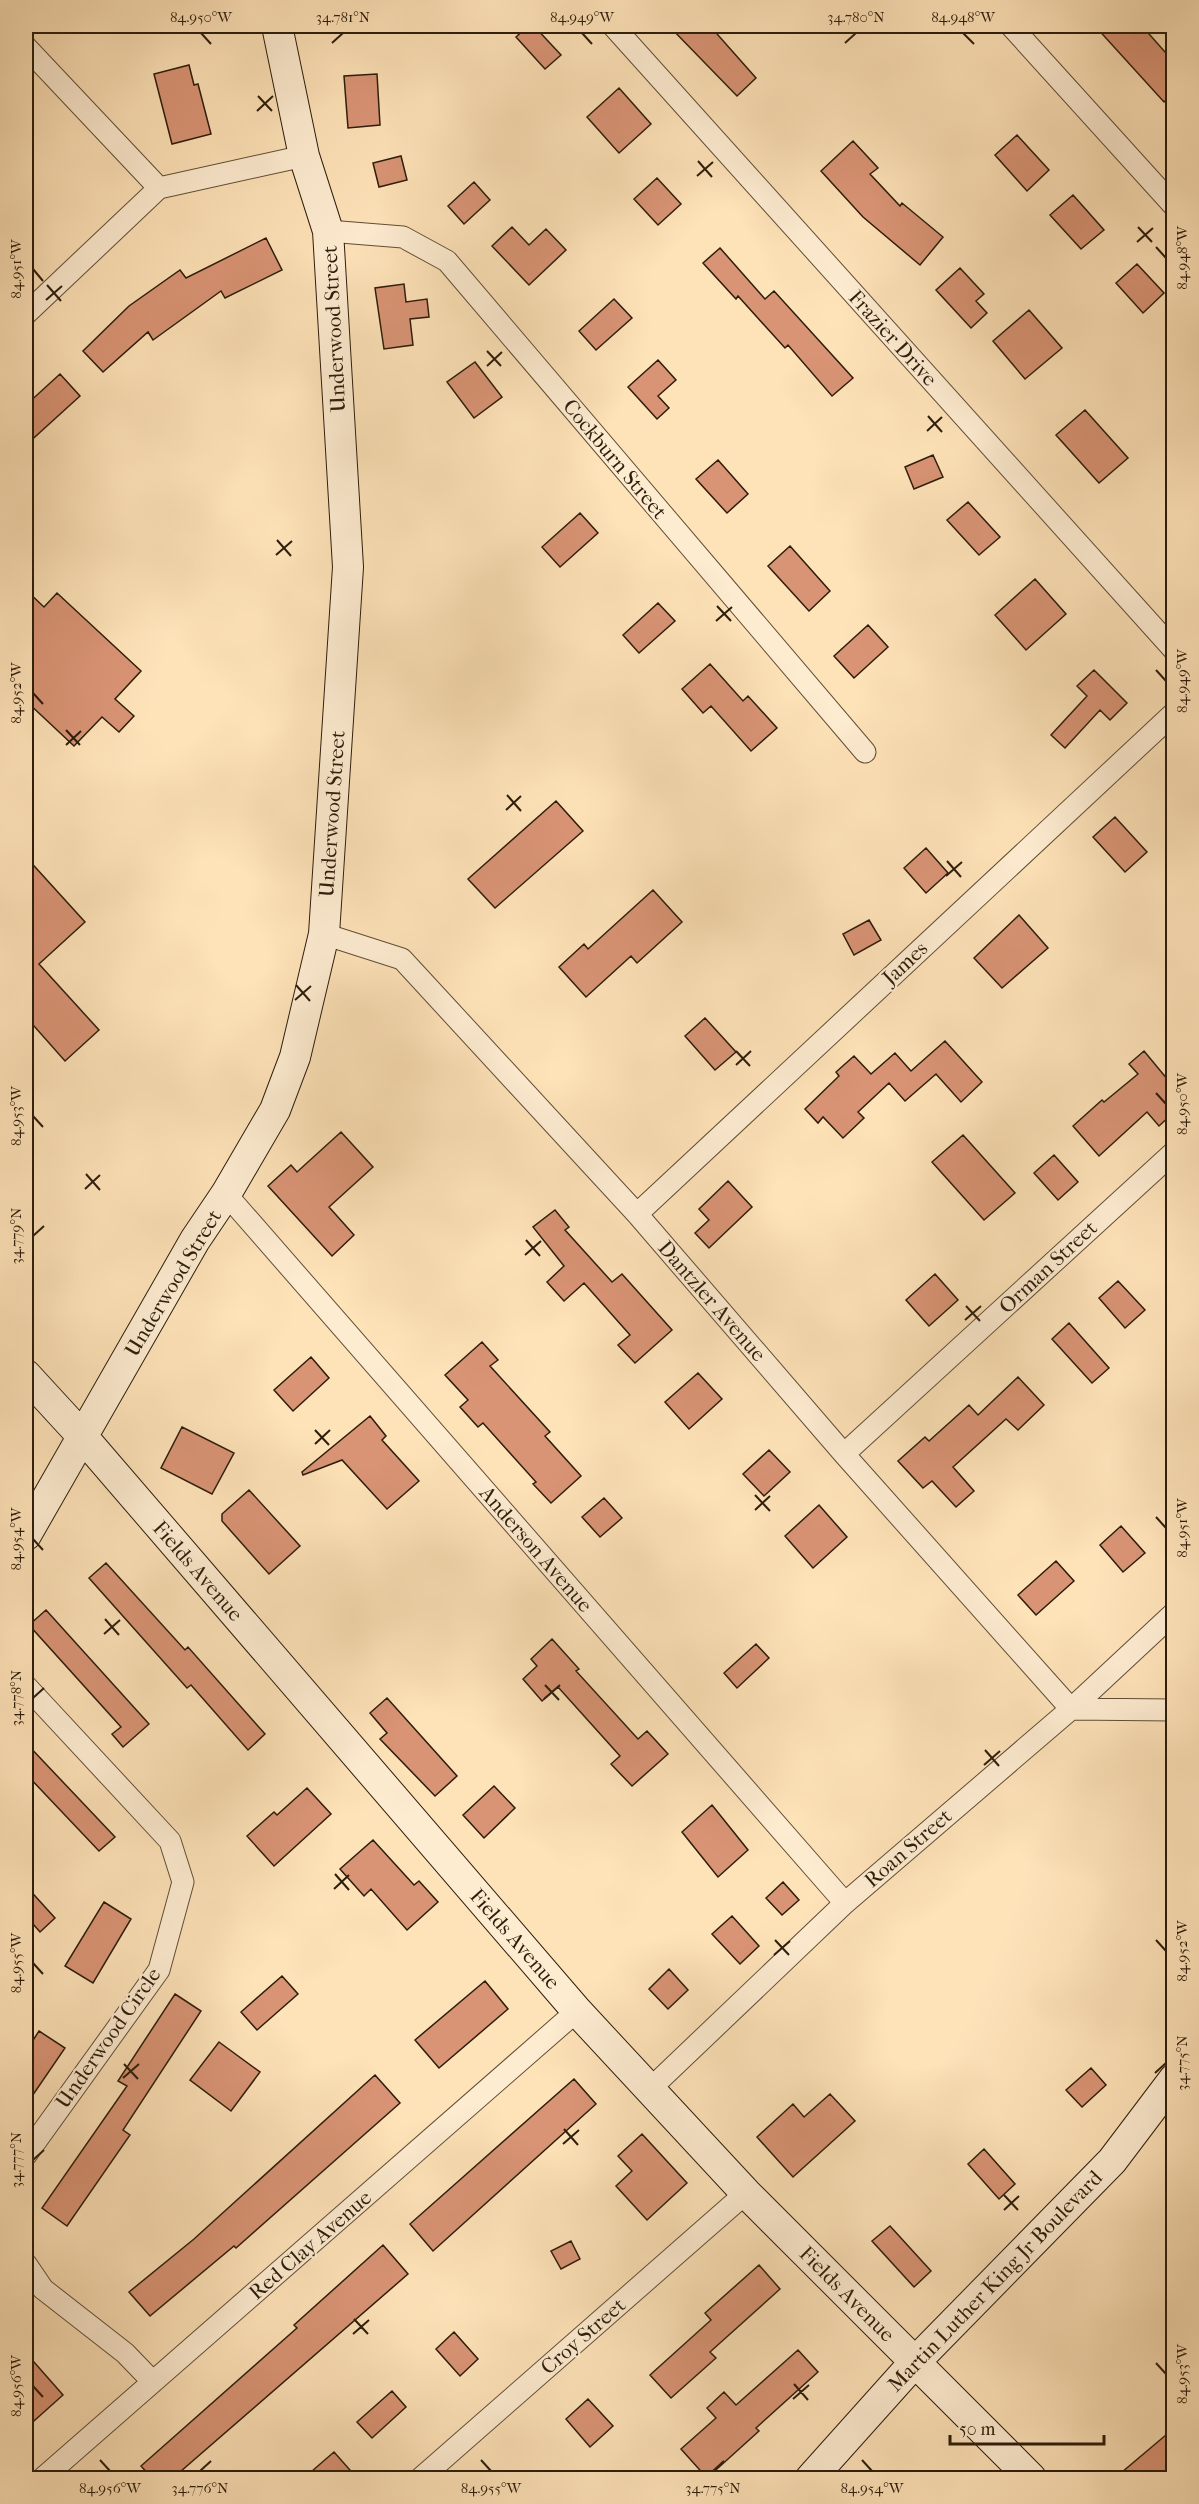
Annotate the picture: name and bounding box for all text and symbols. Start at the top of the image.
text: 84.950°W [170,8,233,26]
text: 34.781°N [316,8,371,26]
text: 84.949°W [550,8,615,26]
text: 34.780°N [827,8,885,26]
text: 84.948°W [931,8,996,26]
text: 84.948°W [1173,225,1191,290]
text: 84.951°W [7,238,25,299]
street label: Underwood Street [318,244,350,413]
street label: Frazier Drive [844,285,942,391]
street label: Cockburn Street [558,394,672,524]
text: 84.949°W [1173,648,1191,713]
text: 84.952°W [7,661,25,724]
street label: Underwood Street [314,729,350,898]
street label: James [876,936,933,991]
text: 84.950°W [1173,1072,1191,1135]
text: 84.953°W [7,1085,25,1146]
street label: Underwood Street [120,1205,227,1361]
text: 34.779°N [7,1207,25,1264]
street label: Orman Street [994,1215,1102,1318]
street label: Dantzler Avenue [653,1236,771,1366]
street label: Anderson Avenue [474,1480,597,1617]
text: 84.951°W [1173,1497,1191,1558]
text: 84.954°W [7,1506,25,1570]
street label: Fields Avenue [148,1516,248,1626]
text: 34.778°N [7,1669,25,1726]
street label: Roan Street [860,1803,957,1892]
street label: Fields Avenue [465,1884,565,1994]
text: 84.952°W [1173,1919,1191,1982]
text: 84.955°W [7,1932,25,1993]
street label: Underwood Circle [51,1963,165,2113]
text: 34.775°N [1173,2035,1191,2091]
text: 34.777°N [7,2131,25,2188]
street label: Martin Luther King Jr Boulevard [883,2165,1108,2397]
street label: Red Clay Avenue [244,2185,376,2305]
street label: Fields Avenue [794,2241,900,2347]
street label: Croy Street [536,2293,630,2379]
text: 84.953°W [1173,2343,1191,2404]
text: 84.956°W [7,2354,25,2417]
scale bar [950,2408,1104,2446]
text: 50 m [959,2419,996,2440]
text: 84.956°W [79,2479,142,2497]
text: 34.776°N [172,2479,229,2497]
text: 84.955°W [461,2479,522,2497]
text: 34.775°N [685,2479,741,2497]
text: 84.954°W [841,2479,905,2497]

